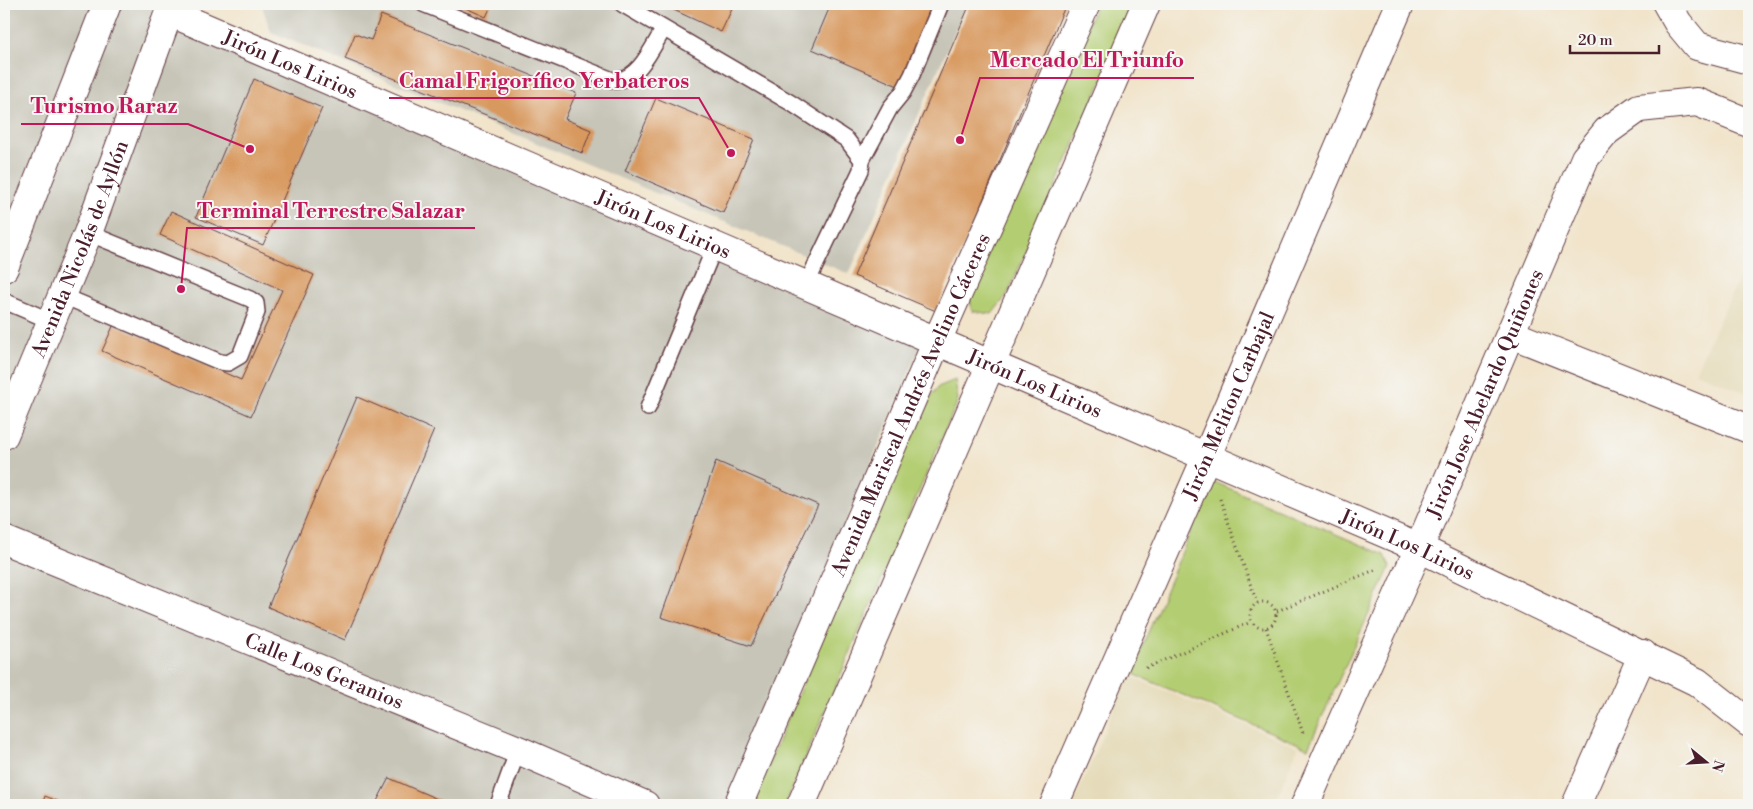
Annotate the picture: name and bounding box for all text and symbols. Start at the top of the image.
scale bar [1570,22,1659,54]
street label: Jirón Los Lirios [218,25,361,105]
text: 20 m [1578,31,1613,50]
callout: Mercado El Triunfo [980,42,1194,78]
text: Mercado El Triunfo [990,48,1184,74]
callout: Camal Frigorífico Yerbateros [389,62,699,98]
text: Camal Frigorífico Yerbateros [399,69,689,95]
callout: Turismo Raraz [21,88,188,124]
text: Turismo Raraz [31,94,177,120]
street label: Avenida Nicolás de Ayllón [26,137,135,363]
street label: Jirón Los Lirios [591,185,734,265]
callout: Terminal Terrestre Salazar [187,192,475,228]
text: Terminal Terrestre Salazar [197,199,465,225]
street label: Avenida Mariscal Andrés Avelino Cáceres [826,230,997,581]
street label: Jirón Jose Abelardo Quiñones [1422,266,1550,523]
street label: Jirón Meliton Carbajal [1178,308,1281,505]
street label: Jirón Los Lirios [962,344,1105,425]
street label: Jirón Los Lirios [1335,504,1478,587]
street label: Calle Los Geranios [241,629,407,716]
north arrow [1680,736,1730,786]
text: N [1707,758,1728,774]

